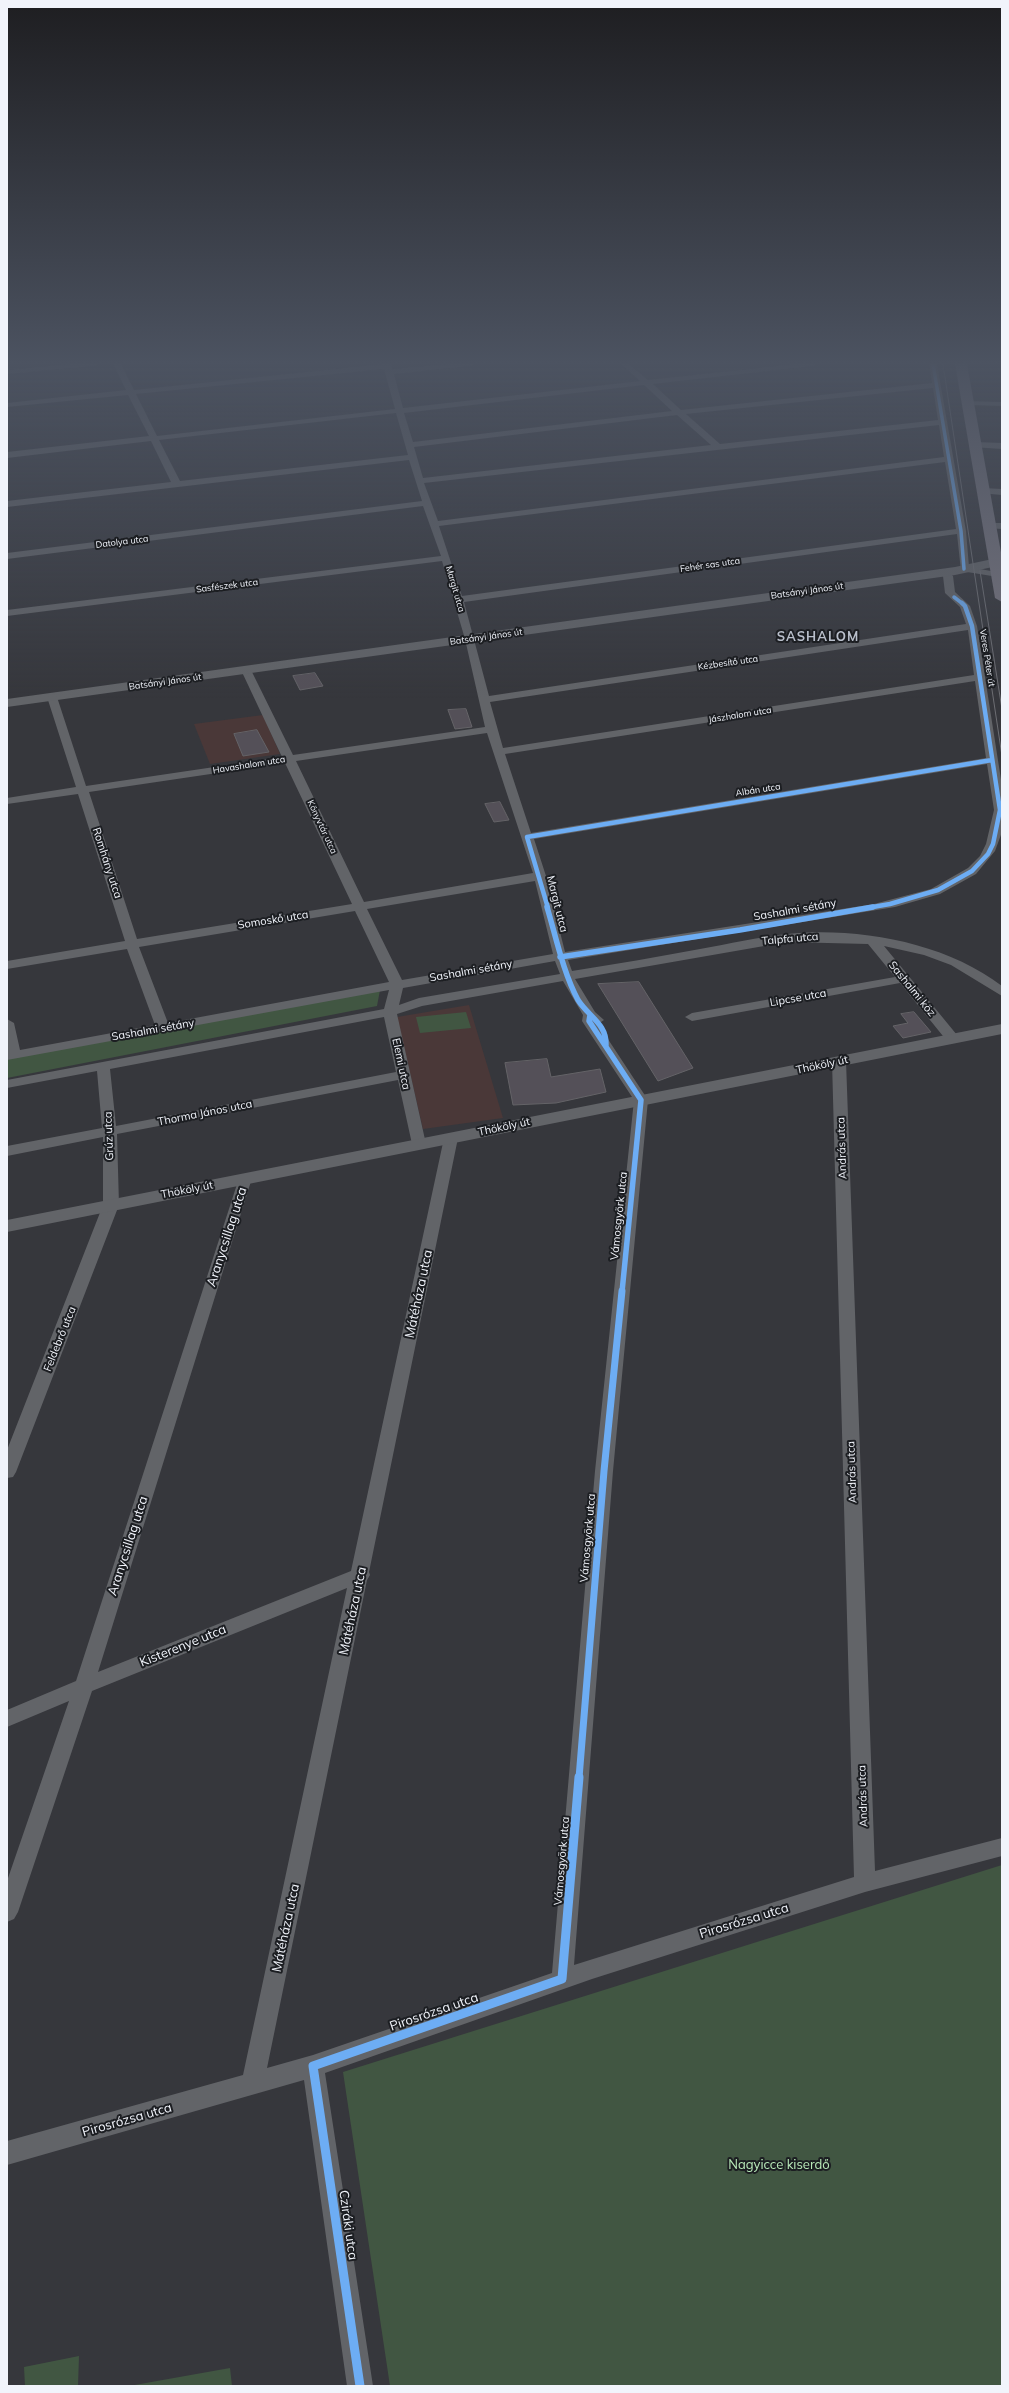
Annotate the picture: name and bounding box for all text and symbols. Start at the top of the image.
street label: Datolya utca [95,533,149,551]
street label: Fehér sas utca [679,555,741,575]
street label: Margit utca [443,565,467,613]
street label: Sasfészek utca [195,577,259,595]
street label: Batsányi János út [770,581,844,601]
street label: Batsányi János út [449,627,523,647]
street label: Veres Péter út [977,628,997,688]
district label: SASHALOM [777,629,859,645]
street label: Kézbesítő utca [697,653,759,673]
street label: Batsányi János út [128,672,202,692]
street label: Jászhalom utca [708,705,772,725]
street label: Havashalom utca [212,754,286,776]
street label: Albán utca [735,781,781,799]
street label: Könyvtár utca [305,798,339,856]
street label: Romhány utca [89,826,125,900]
street label: Margit utca [544,874,570,934]
street label: Sashalmi sétány [753,896,837,924]
street label: Somoskő utca [237,908,309,932]
street label: Talpfa utca [761,930,819,948]
street label: Sashalmi sétány [429,957,513,985]
street label: Sashalmi köz [886,959,938,1019]
street label: Lipcse utca [769,987,827,1009]
street label: Sashalmi sétány [111,1016,195,1044]
street label: Elemi utca [389,1037,413,1091]
street label: Thököly út [795,1053,849,1077]
street label: Thorma János utca [157,1097,253,1129]
street label: Grúz utca [102,1111,116,1161]
street label: Thököly út [477,1115,531,1139]
street label: András utca [834,1117,850,1179]
street label: Vámosgyörk utca [608,1171,630,1261]
street label: Thököly út [160,1178,214,1202]
street label: Aranycsillag utca [204,1185,250,1289]
street label: Mátéháza utca [402,1248,436,1340]
street label: Feldebrő utca [41,1305,79,1373]
street label: András utca [844,1441,860,1503]
street label: Vámosgyörk utca [578,1493,598,1583]
street label: Aranycsillag utca [105,1494,151,1598]
street label: Mátéháza utca [336,1565,370,1657]
street label: Kisterenye utca [137,1622,229,1670]
street label: András utca [855,1765,871,1827]
street label: Vámosgyörk utca [552,1816,572,1906]
street label: Mátéháza utca [269,1882,303,1974]
street label: Pirosrózsa utca [697,1900,791,1942]
street label: Pirosrózsa utca [388,1990,480,2034]
street label: Pirosrózsa utca [80,2100,174,2140]
park label: Nagyicce kiserdő [728,2157,830,2173]
street label: Cziráki utca [335,2189,361,2261]

